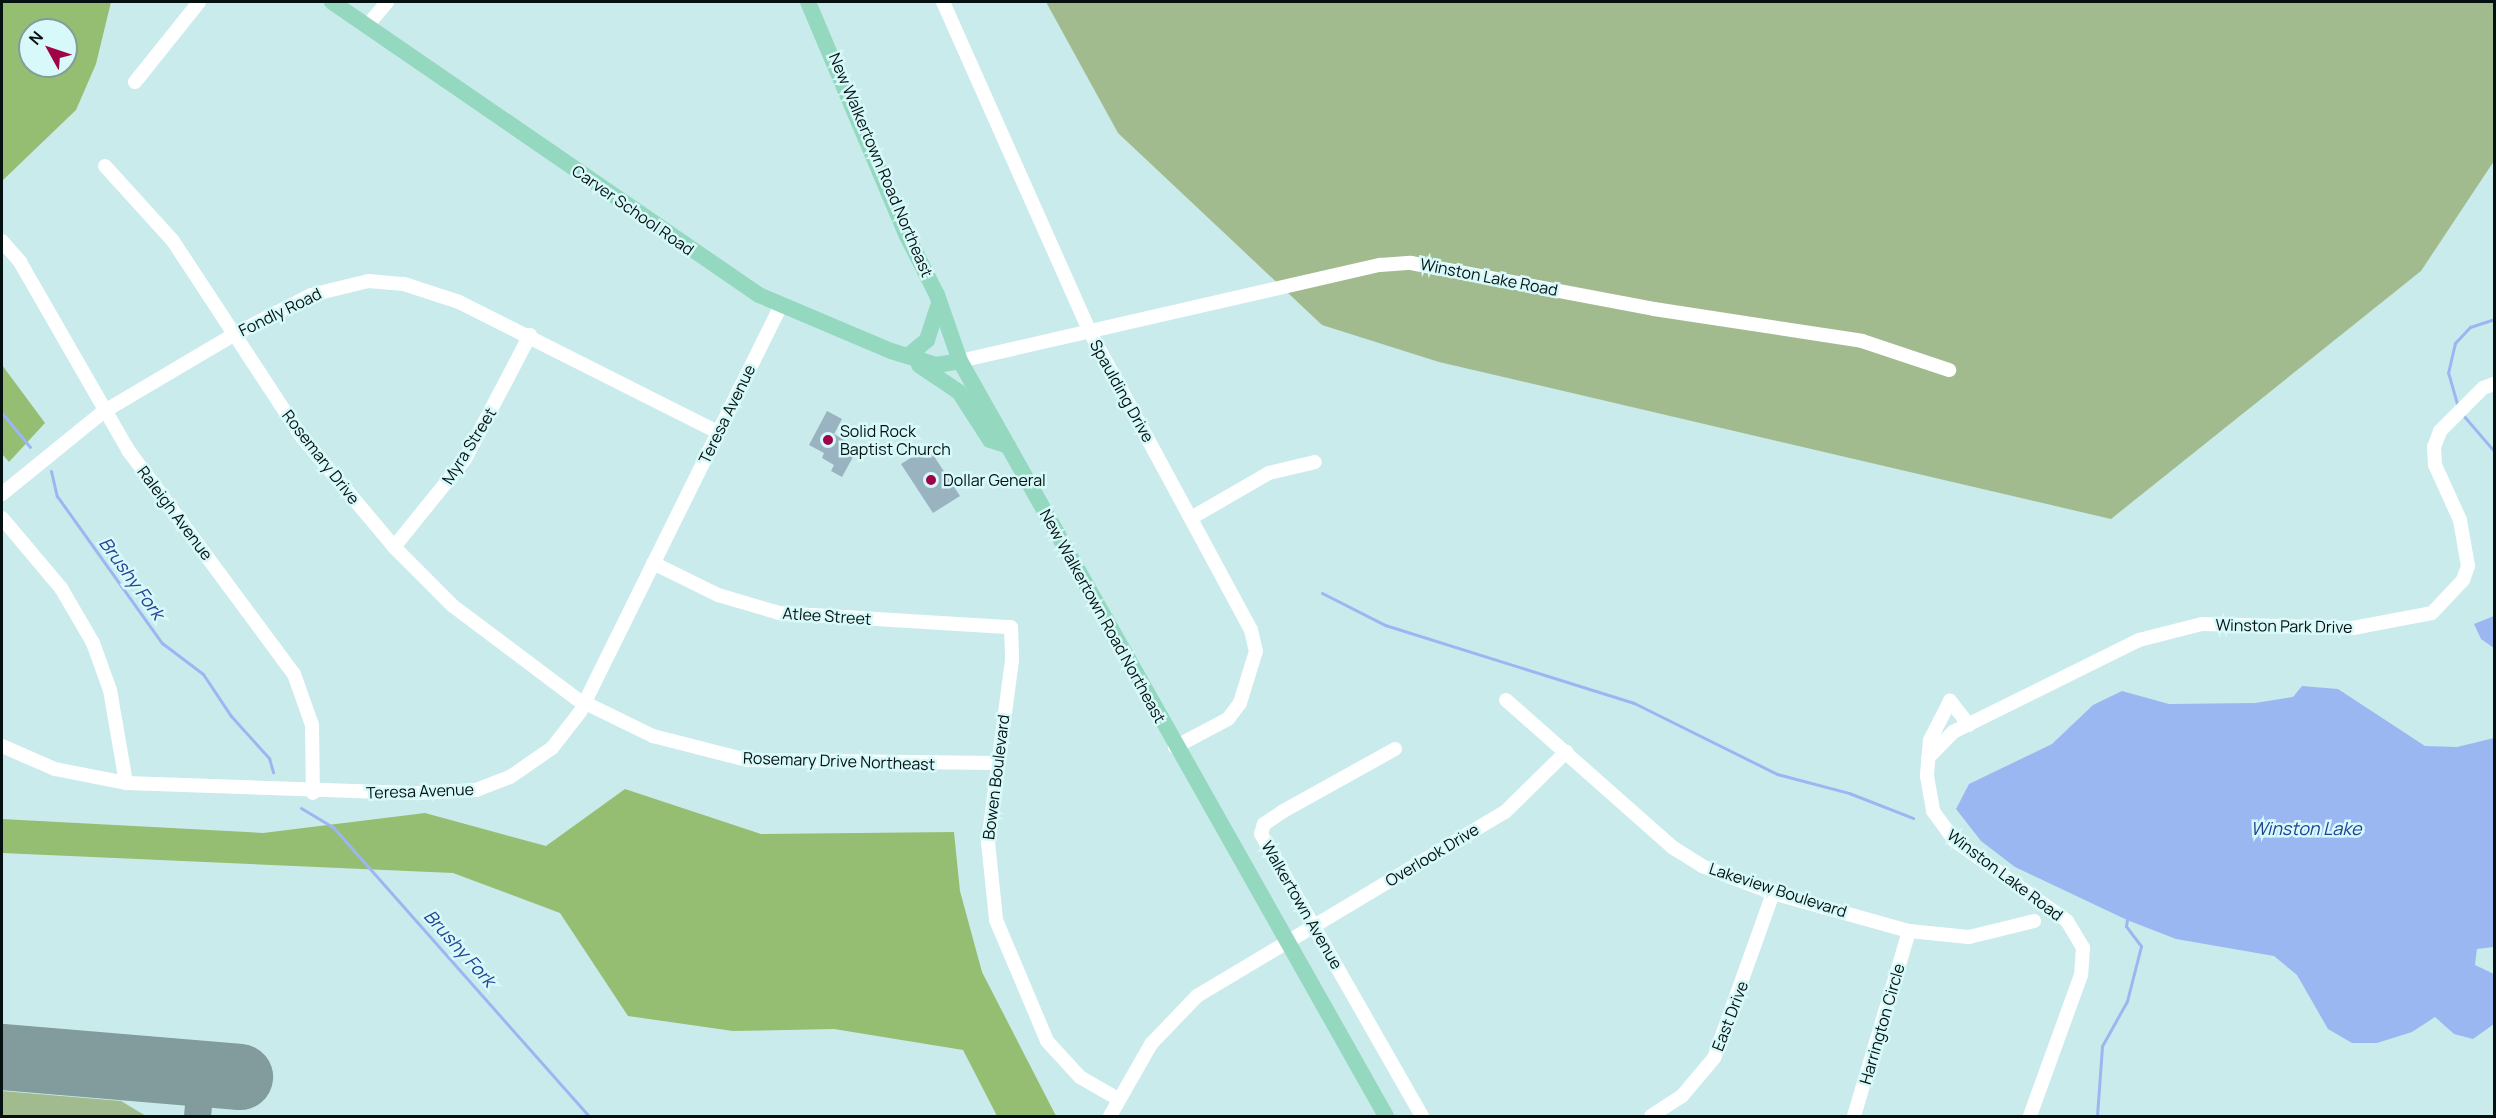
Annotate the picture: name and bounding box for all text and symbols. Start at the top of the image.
north arrow [18,18,78,78]
text: N [24,26,48,49]
street label: New Walkertown Road Northeast [825,50,937,280]
street label: Carver School Road [568,161,698,259]
street label: Winston Lake Road [1419,254,1559,300]
street label: Fondly Road [236,284,324,340]
street label: Spaulding Drive [1086,336,1158,446]
street label: Teresa Avenue [695,361,759,467]
street label: Myra Street [438,404,500,488]
street label: Rosemary Drive [278,406,364,508]
place label: Solid Rock Baptist Church [840,421,951,459]
marker: Solid Rock Baptist Church [821,433,835,447]
street label: Raleigh Avenue [133,462,217,564]
place label: Dollar General [943,470,1046,490]
marker: Dollar General [924,473,938,487]
street label: New Walkertown Road Northeast [1036,506,1170,726]
water label: Brushy Fork [95,533,169,623]
street label: Atlee Street [782,603,872,629]
street label: Winston Park Drive [2215,615,2353,637]
street label: Bowen Boulevard [979,713,1013,841]
street label: Rosemary Drive Northeast [743,748,935,774]
street label: Teresa Avenue [366,780,474,802]
water label: Winston Lake [2250,817,2362,839]
street label: Overlook Drive [1382,820,1482,890]
street label: Winston Lake Road [1943,825,2067,925]
street label: Walkertown Avenue [1257,838,1347,972]
street label: Lakeview Boulevard [1707,859,1849,921]
water label: Brushy Fork [420,905,500,991]
street label: Harrington Circle [1856,961,1908,1087]
street label: East Drive [1708,978,1752,1054]

